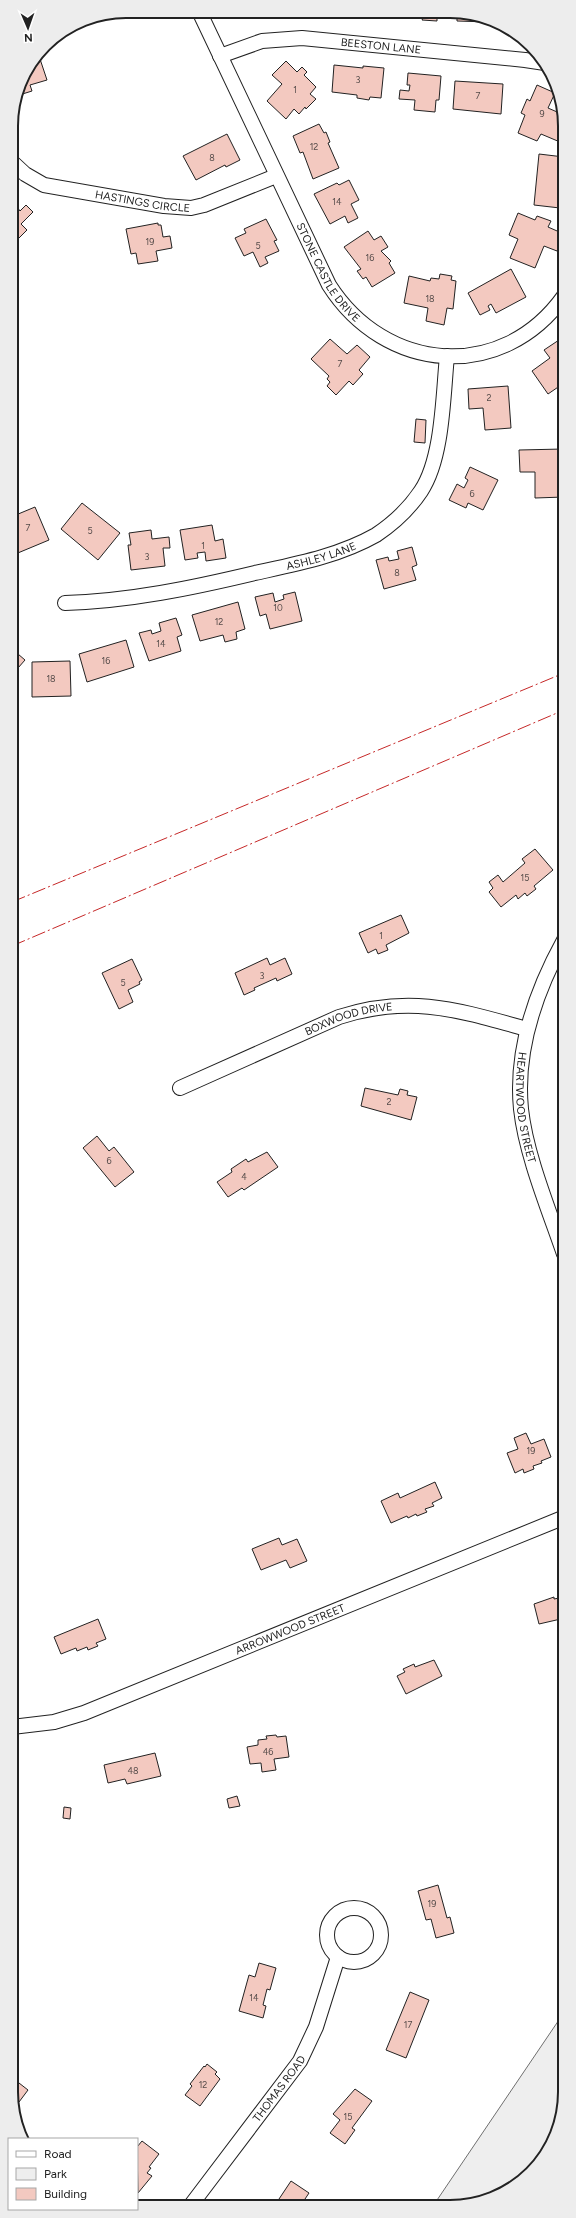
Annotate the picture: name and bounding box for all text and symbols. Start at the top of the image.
north arrow [8,8,48,48]
text: N [24,31,33,44]
street label: BEESTON LANE [340,36,422,57]
house number: 3 [356,74,361,85]
house number: 1 [293,84,297,95]
house number: 7 [476,90,481,101]
house number: 9 [539,108,545,119]
house number: 12 [310,141,318,152]
house number: 8 [209,152,215,163]
street label: HASTINGS CIRCLE [94,188,190,215]
house number: 14 [332,196,342,207]
street label: STONE CASTLE DRIVE [293,221,363,325]
house number: 19 [146,236,154,247]
house number: 5 [255,240,261,251]
house number: 16 [366,252,374,263]
house number: 18 [425,293,435,304]
house number: 7 [338,358,343,369]
house number: 2 [486,392,492,403]
house number: 6 [469,488,475,499]
house number: 7 [26,522,31,533]
house number: 5 [87,525,93,536]
house number: 1 [201,540,205,551]
street label: ASHLEY LANE [285,540,358,573]
house number: 3 [145,551,150,562]
house number: 8 [394,567,400,578]
house number: 10 [273,602,283,613]
house number: 12 [215,616,223,627]
house number: 14 [156,638,166,649]
house number: 16 [102,655,110,666]
house number: 18 [46,673,56,684]
house number: 15 [521,872,529,883]
house number: 1 [379,930,383,941]
house number: 3 [260,970,265,981]
house number: 5 [120,977,126,988]
street label: BOXWOOD DRIVE [303,1000,393,1038]
street label: HEARTWOOD STREET [513,1051,538,1165]
house number: 2 [386,1096,392,1107]
house number: 6 [106,1155,112,1166]
house number: 4 [241,1171,247,1182]
house number: 19 [527,1445,535,1456]
street label: ARROWWOOD STREET [233,1601,347,1658]
house number: 46 [263,1746,273,1757]
house number: 48 [127,1765,139,1776]
house number: 19 [428,1898,436,1909]
house number: 14 [249,1992,259,2003]
house number: 17 [404,2019,412,2030]
street label: THOMAS ROAD [250,2053,309,2125]
house number: 12 [199,2079,207,2090]
house number: 15 [344,2111,352,2122]
legend [8,2138,138,2210]
text: Road [44,2147,72,2161]
text: Park [44,2167,67,2181]
text: Building [44,2187,87,2201]

